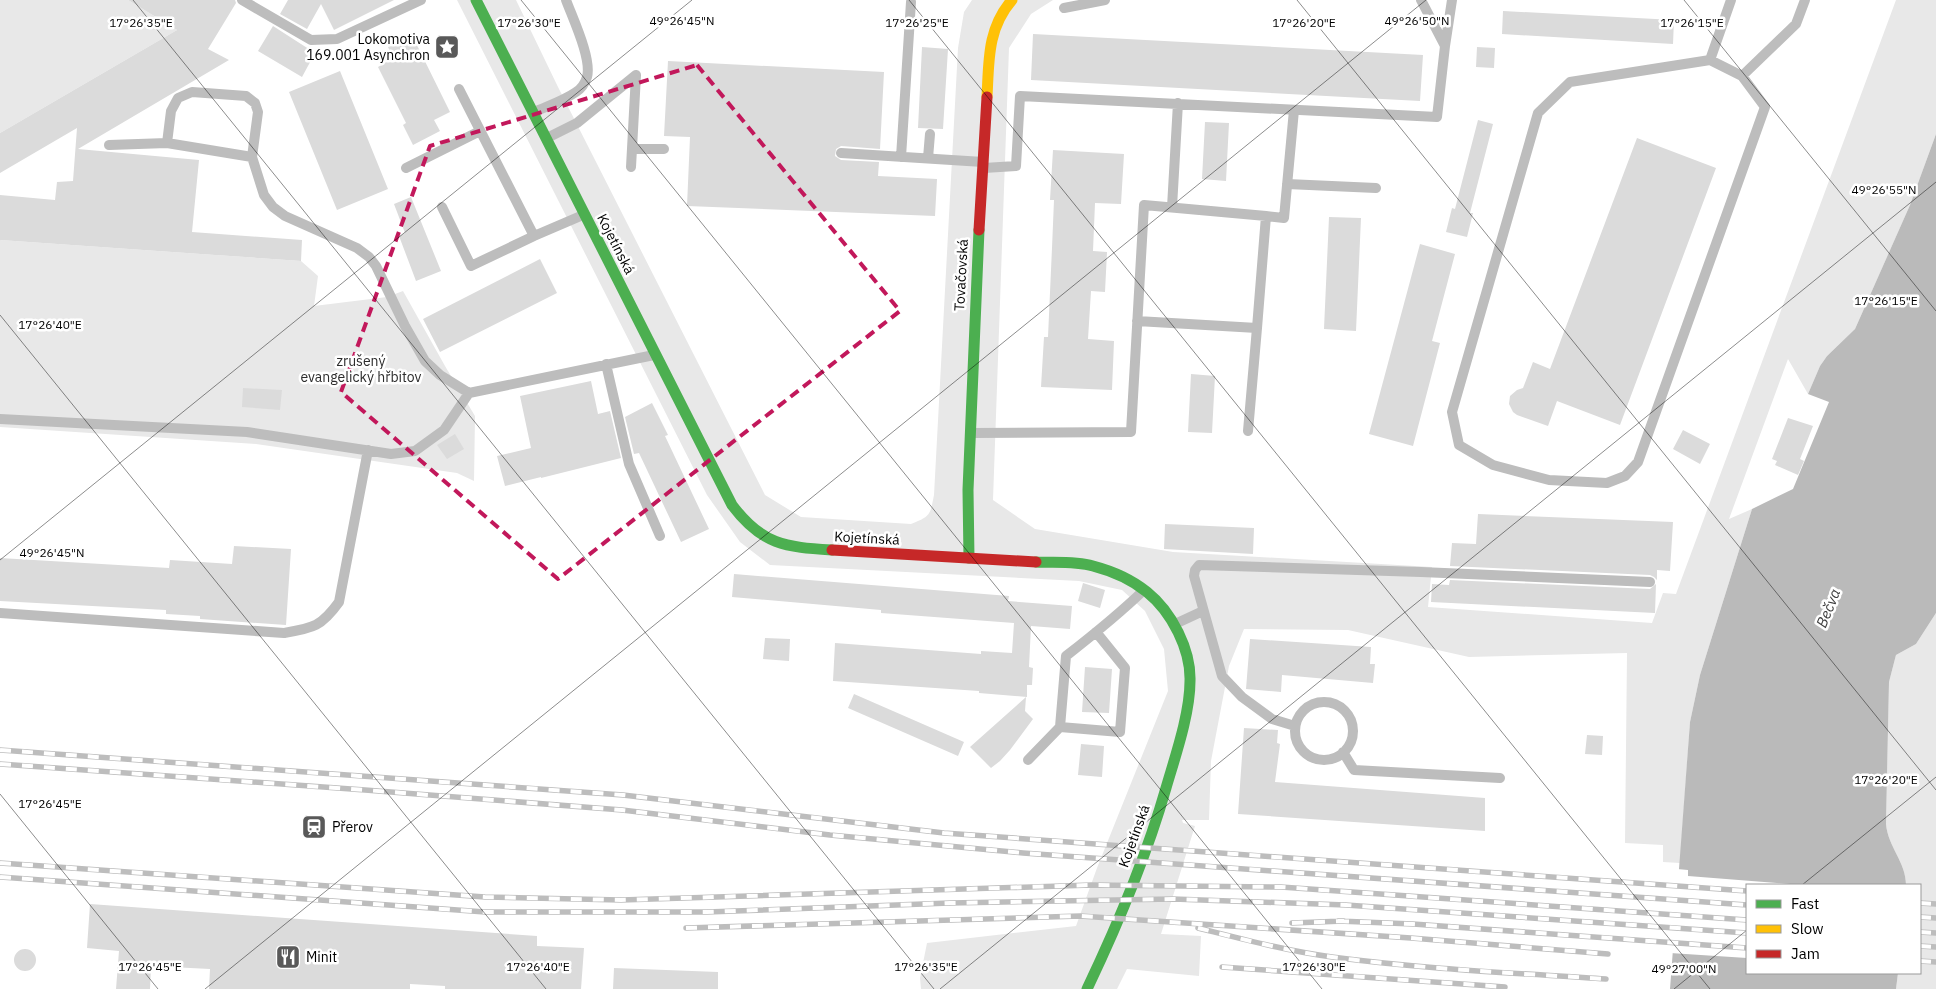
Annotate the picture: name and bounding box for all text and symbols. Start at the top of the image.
text: 49°26'45"N [649,13,715,28]
text: 49°26'50"N [1384,13,1450,28]
text: 17°26'35"E [109,15,173,30]
text: 17°26'30"E [497,15,561,30]
text: 17°26'25"E [885,15,949,30]
text: 17°26'20"E [1272,15,1336,30]
text: 17°26'15"E [1660,15,1724,30]
place label: Lokomotiva 169.001 Asynchron [306,30,431,64]
place icon: Lokomotiva 169.001 Asynchron [434,34,460,60]
text: 49°26'55"N [1851,182,1917,197]
street label: Kojetínská [593,211,639,278]
street label: Tovačovská [950,238,972,312]
text: 17°26'15"E [1854,293,1918,308]
text: 17°26'40"E [18,317,82,332]
park label: zrušený evangelický hřbitov [301,352,422,386]
street label: Kojetínská [834,527,901,549]
text: 49°26'45"N [19,545,85,560]
water label: Bečva [1812,586,1844,630]
text: 17°26'20"E [1854,772,1918,787]
text: 17°26'45"E [18,796,82,811]
street label: Kojetínská [1114,802,1154,870]
station icon: Přerov [301,814,327,840]
place label: Přerov [332,818,373,836]
legend [1746,884,1921,974]
text: Fast [1791,894,1819,913]
text: Slow [1791,919,1824,938]
restaurant icon: Minit [275,944,301,970]
text: Jam [1791,944,1820,963]
place label: Minit [306,948,337,966]
text: 17°26'45"E [118,959,182,974]
text: 17°26'40"E [506,959,570,974]
text: 17°26'35"E [894,959,958,974]
text: 17°26'30"E [1282,959,1346,974]
text: 49°27'00"N [1651,961,1717,976]

